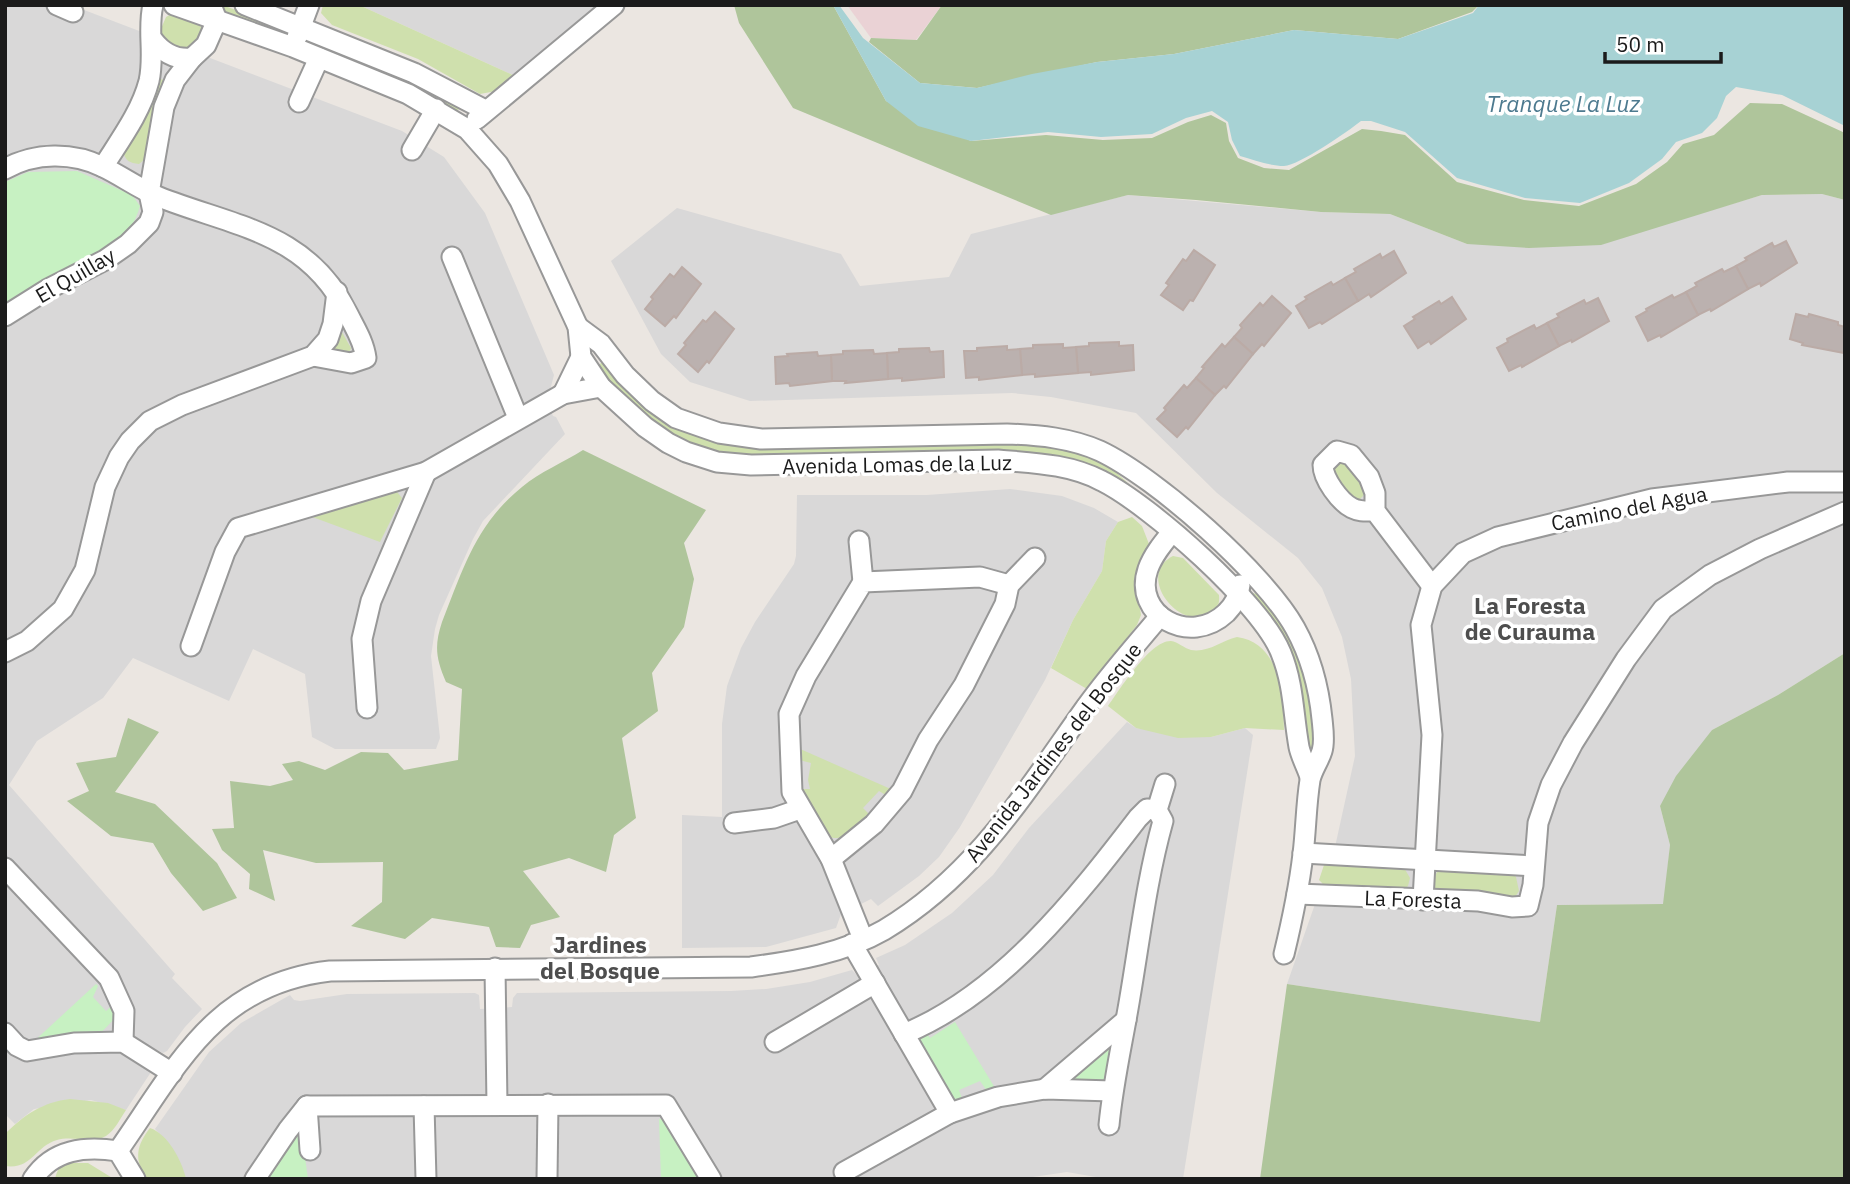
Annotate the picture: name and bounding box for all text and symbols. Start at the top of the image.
scale bar [1605,21,1720,65]
text: 50 m [1616,30,1665,58]
water label: Tranque La Luz [1486,88,1640,118]
street label: El Quillay [30,241,120,309]
street label: Avenida Lomas de la Luz [782,448,1012,480]
street label: Camino del Agua [1549,479,1709,537]
district label: La Foresta de Curauma [1465,590,1595,646]
street label: Avenida Jardines del Bosque [958,636,1148,868]
street label: La Foresta [1364,883,1462,915]
district label: Jardines del Bosque [540,929,660,985]

